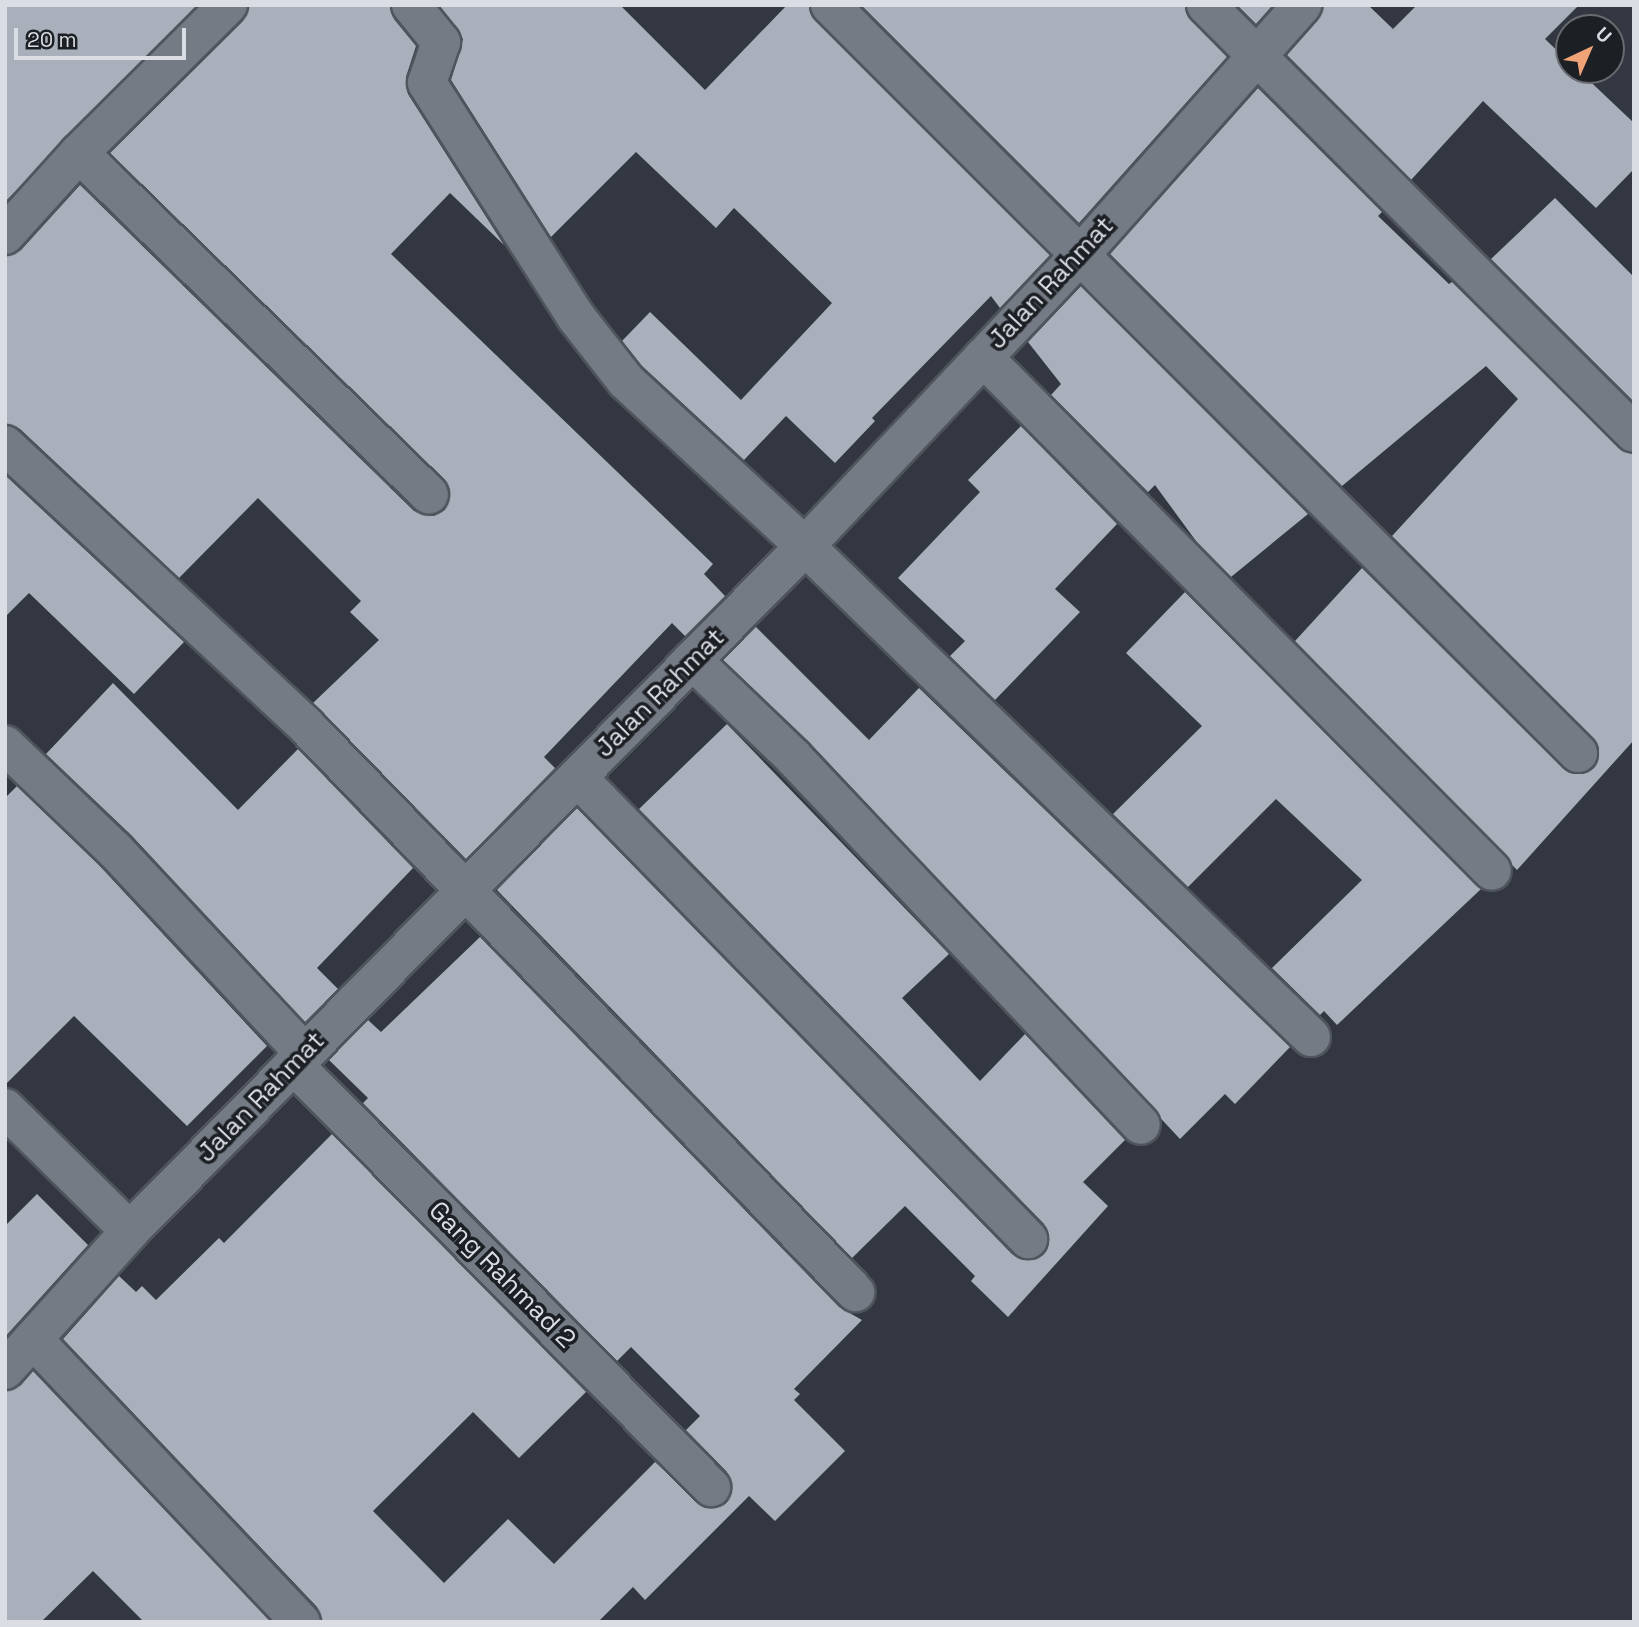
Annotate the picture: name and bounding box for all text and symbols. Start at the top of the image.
scale bar [18,14,189,58]
north arrow [1555,14,1625,84]
text: U [1590,22,1617,48]
text: 20 m [27,26,77,53]
street label: Jalan Rahmat [982,210,1120,356]
street label: Jalan Rahmat [589,622,731,764]
street label: Jalan Rahmat [191,1025,331,1169]
street label: Gang Rahmad 2 [422,1195,582,1355]

